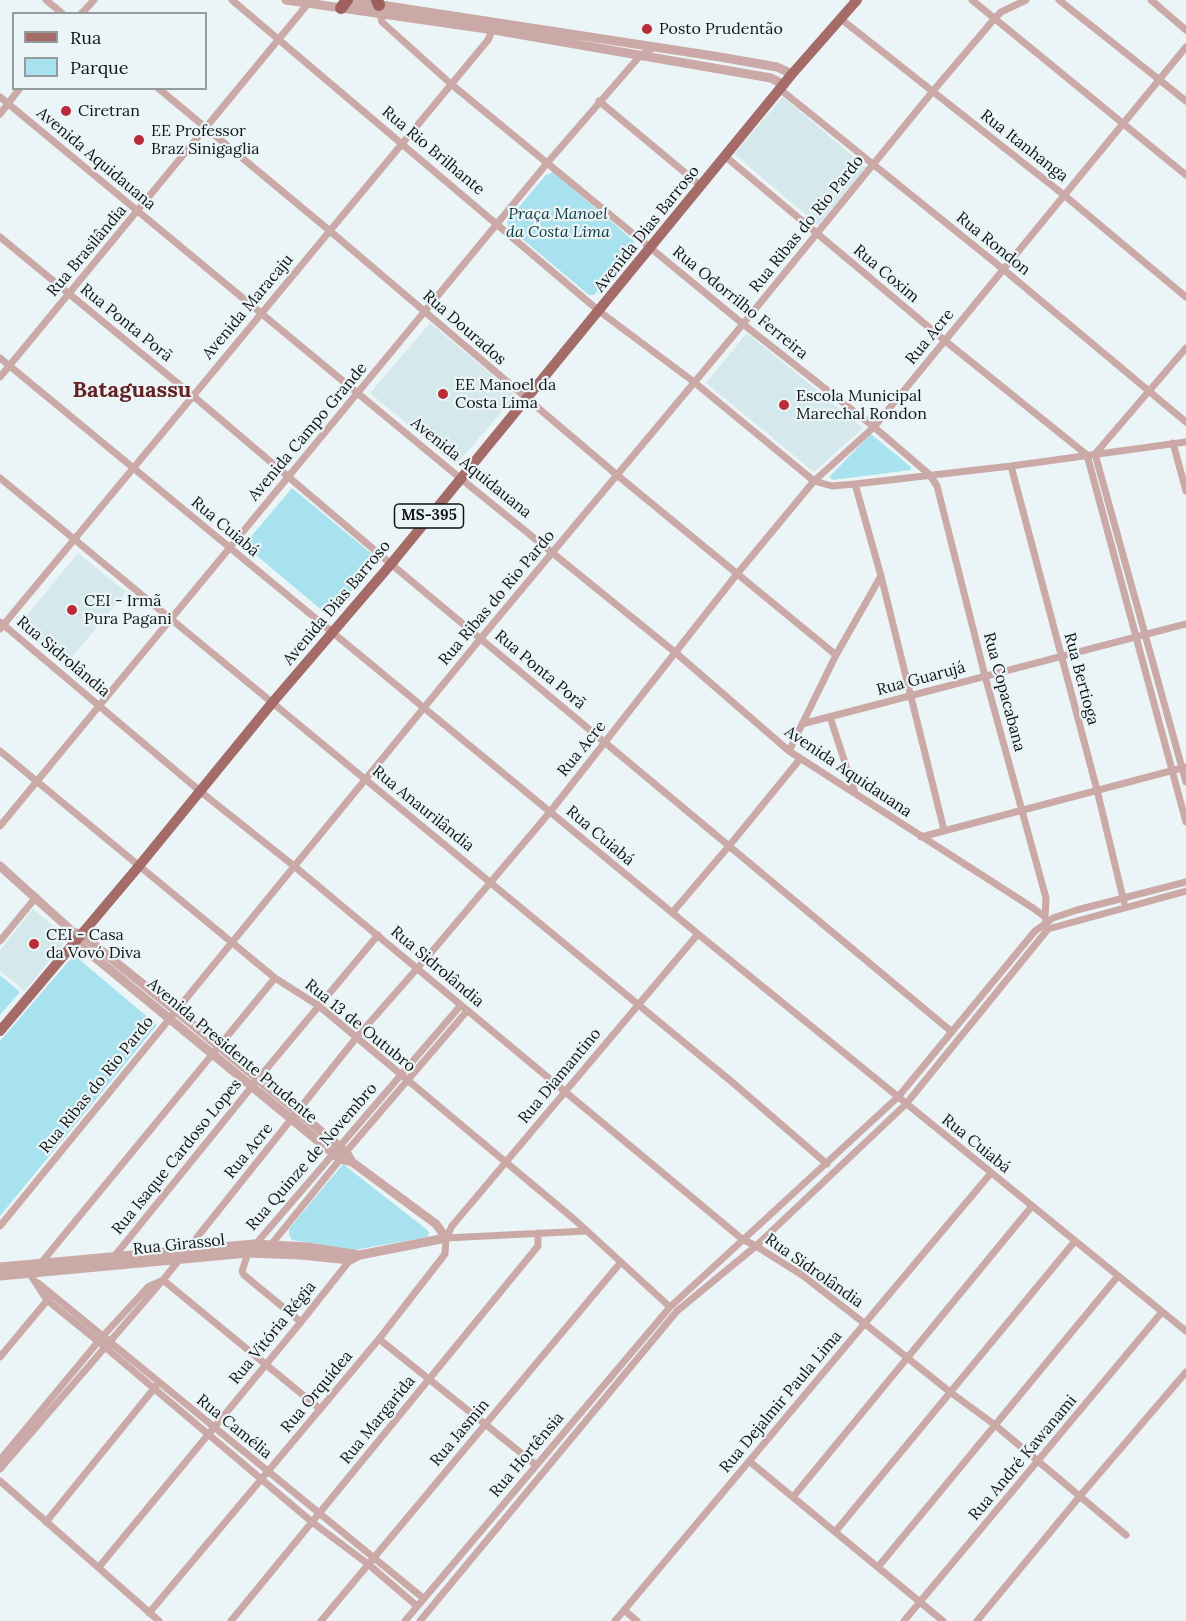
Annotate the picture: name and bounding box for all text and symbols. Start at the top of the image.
legend [12,12,207,90]
place label: Posto Prudentão [659,19,783,39]
marker: Posto Prudentão [640,22,654,36]
text: Rua [70,26,101,49]
text: Parque [70,56,129,79]
place label: Ciretran [78,101,140,121]
street label: Rua Rio Brilhante [378,102,488,200]
street label: Avenida Aquidauana [33,104,159,214]
marker: Ciretran [59,104,73,118]
street label: Rua Itanhanga [976,106,1072,186]
place label: EE Professor Braz Sinigaglia [151,121,259,159]
marker: EE Professor Braz Sinigaglia [132,133,146,147]
street label: Rua Ribas do Rio Pardo [746,152,868,296]
street label: Avenida Dias Barroso [590,162,704,296]
street label: Rua Brasilândia [43,201,131,301]
park label: Praça Manoel da Costa Lima [506,204,610,242]
street label: Rua Rondon [952,208,1034,280]
street label: Rua Coxim [849,241,923,307]
street label: Rua Odorrilho Ferreira [668,242,812,364]
street label: Avenida Maracaju [199,251,297,363]
street label: Rua Ponta Porã [76,280,176,366]
street label: Rua Dourados [418,287,510,369]
street label: Rua Acre [902,305,958,369]
street label: Avenida Campo Grande [245,359,371,505]
place label: EE Manoel da Costa Lima [455,375,556,413]
district label: Bataguassu [73,378,191,404]
place label: Escola Municipal Marechal Rondon [796,386,927,424]
marker: EE Manoel da Costa Lima [436,387,450,401]
marker: Escola Municipal Marechal Rondon [777,398,791,412]
street label: Avenida Aquidauana [407,414,535,522]
street label: Rua Cuiabá [187,493,263,561]
road number: MS-395 [394,504,464,528]
street label: Rua Ribas do Rio Pardo [435,526,559,670]
street label: Avenida Dias Barroso [279,537,395,669]
place label: CEI - Irmã Pura Pagani [84,591,172,629]
marker: CEI - Irmã Pura Pagani [65,603,79,617]
street label: Rua Sidrolândia [12,612,114,702]
street label: Rua Ponta Porã [490,626,590,714]
street label: Rua Copacabana [979,630,1029,754]
street label: Rua Bertioga [1059,631,1103,727]
street label: Rua Guarujá [875,658,967,700]
street label: Rua Acre [554,717,610,781]
street label: Avenida Aquidauana [781,722,915,822]
street label: Rua Anaurilândia [368,762,478,856]
street label: Rua Cuiabá [562,802,638,870]
street label: Rua Sidrolândia [386,922,488,1012]
place label: CEI - Casa da Vovó Diva [46,925,141,963]
marker: CEI - Casa da Vovó Diva [27,937,41,951]
street label: Avenida Presidente Prudente [143,974,321,1128]
street label: Rua 13 de Outubro [301,975,419,1077]
street label: Rua Ribas do Rio Pardo [36,1013,158,1157]
street label: Rua Diamantino [515,1024,605,1128]
street label: Rua Isaque Cardoso Lopes [108,1075,246,1239]
street label: Rua Quinze de Novembro [243,1079,381,1235]
street label: Rua Cuiabá [938,1110,1014,1178]
street label: Rua Acre [221,1119,277,1183]
street label: Rua Sidrolândia [761,1230,867,1312]
street label: Rua Girassol [132,1231,226,1259]
street label: Rua Vitória Régia [226,1278,320,1388]
street label: Rua Dejalmir Paula Lima [716,1327,846,1477]
street label: Rua Orquídea [277,1347,357,1437]
street label: Rua Margarida [336,1372,420,1468]
street label: Rua Camélia [192,1391,276,1463]
street label: Rua André Kawanami [965,1391,1081,1525]
street label: Rua Jasmin [426,1395,494,1471]
street label: Rua Hortênsia [486,1408,568,1502]

